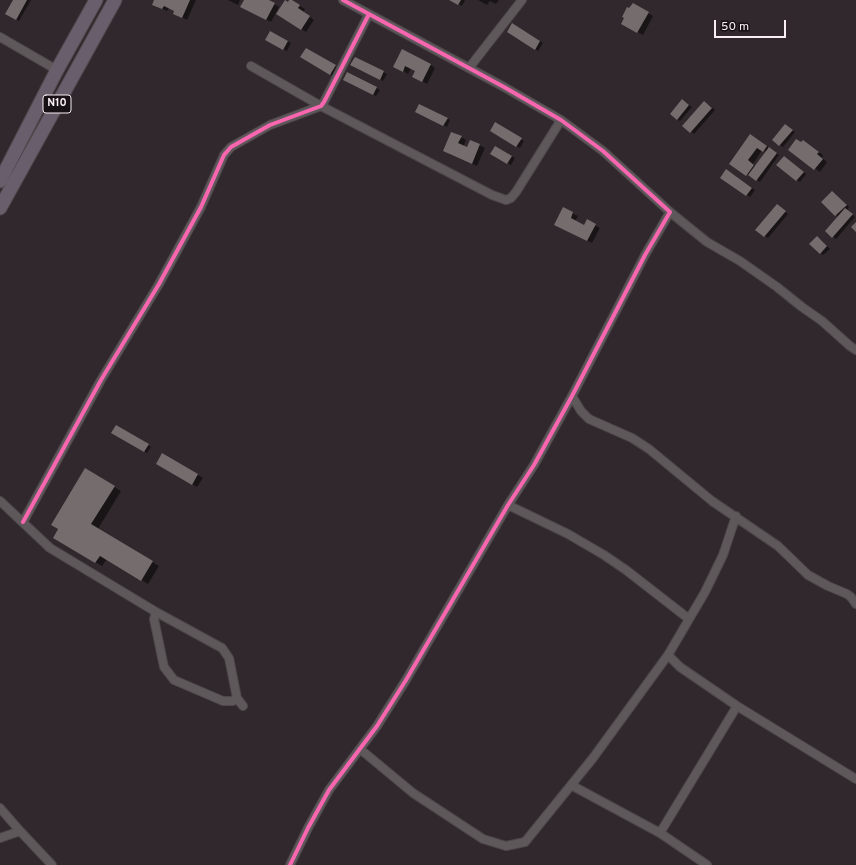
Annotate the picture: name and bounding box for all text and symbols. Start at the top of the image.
scale bar [716,12,788,38]
text: 50 m [721,19,749,35]
road number: N10 [43,95,71,113]

